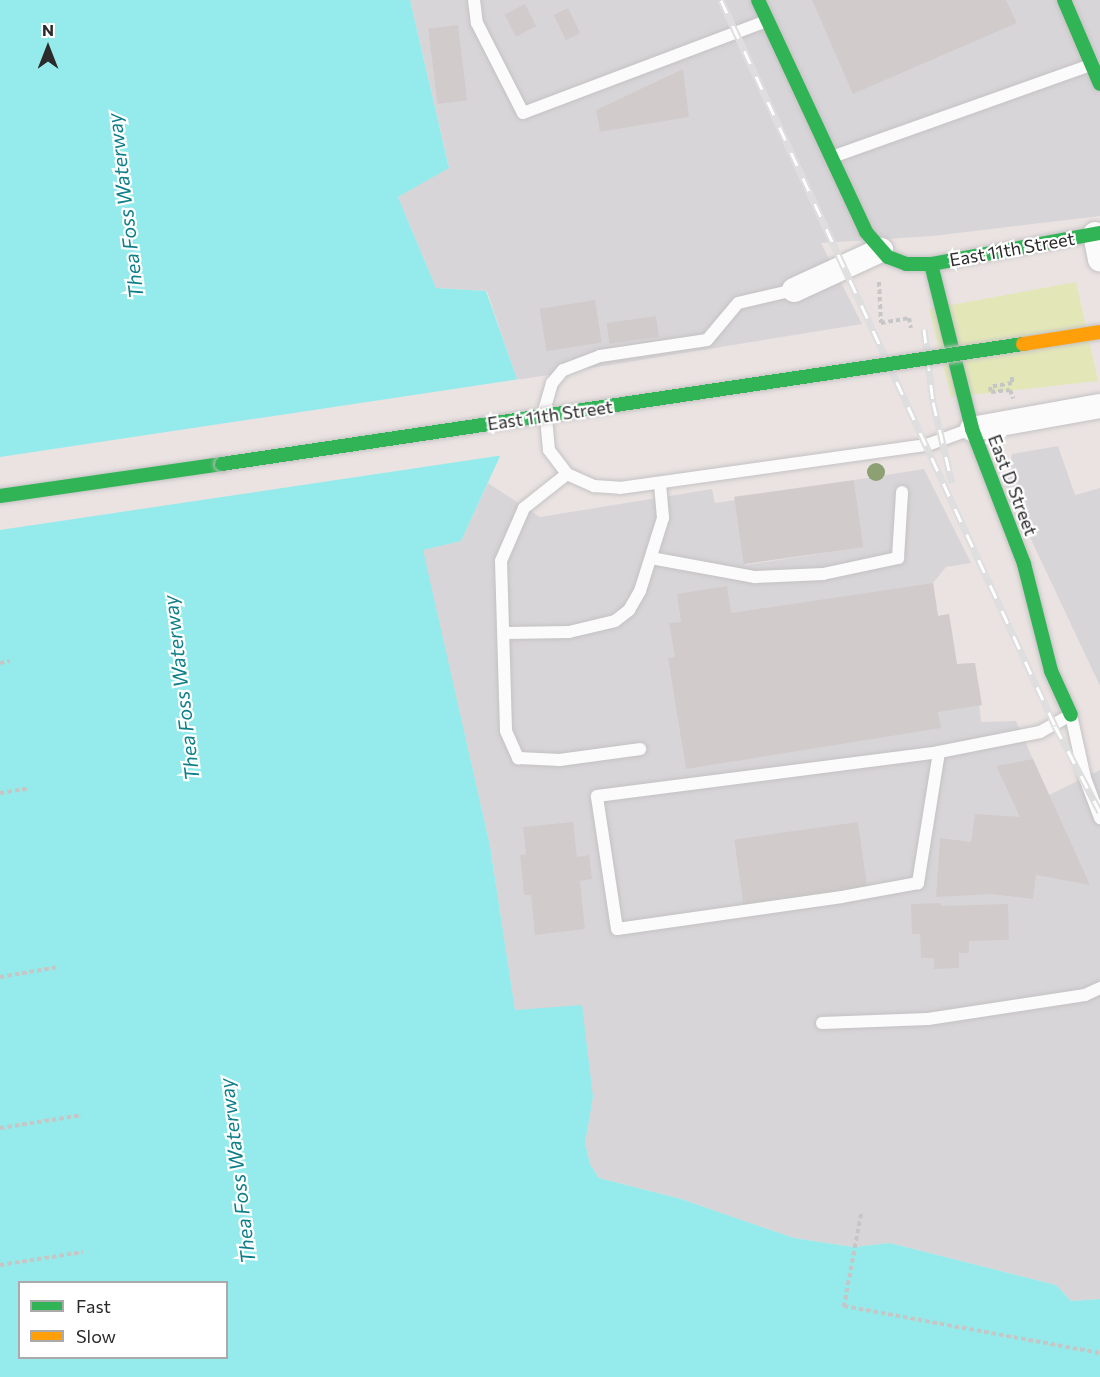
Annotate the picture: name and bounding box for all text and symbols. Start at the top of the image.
north arrow [18,18,78,78]
text: N [42,20,54,39]
water label: Thea Foss Waterway [102,112,148,300]
street label: East 11th Street [948,227,1076,271]
street label: East 11th Street [486,396,614,434]
street label: East D Street [984,431,1042,539]
water label: Thea Foss Waterway [158,594,204,782]
water label: Thea Foss Waterway [214,1077,260,1265]
legend [18,1281,228,1359]
text: Fast [76,1295,111,1317]
text: Slow [76,1325,116,1347]

